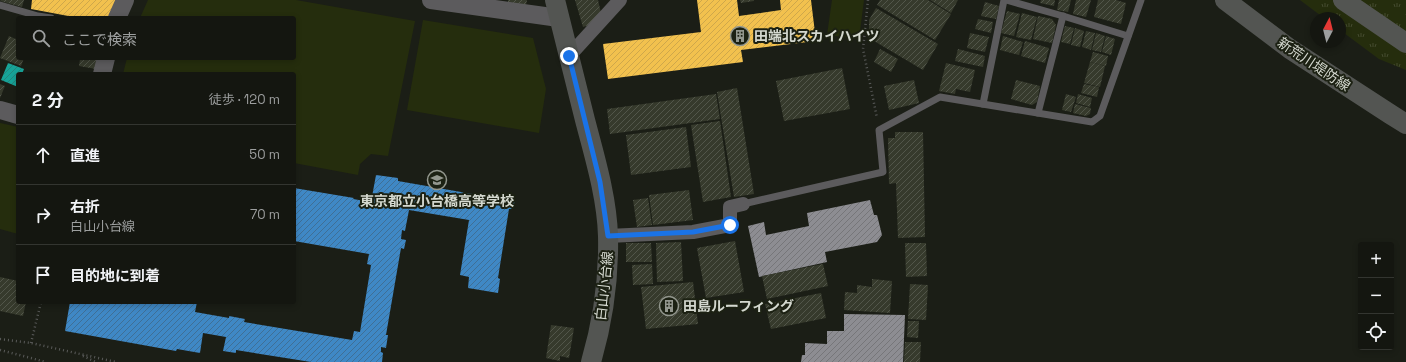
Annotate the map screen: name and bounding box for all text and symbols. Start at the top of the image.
north arrow [1310,12,1346,48]
search box [16,16,296,60]
building icon: 田端北スカイハイツ [729,25,751,47]
icon: search [30,27,52,49]
place label: 田端北スカイハイツ [754,27,879,45]
text: ここで検索 [62,30,137,49]
street label: 新荒川堤防線 [1274,33,1354,95]
route end [560,47,578,65]
text: 2 分 [32,89,63,111]
text: 徒歩 · 120 m [209,91,280,108]
icon: ahead [32,144,54,166]
text: 直進 [70,146,100,165]
text: 50 m [249,146,280,163]
school or university icon: 東京都立小台橋高等学校 [426,169,448,191]
place label: 東京都立小台橋高等学校 [360,192,514,210]
text: 右折 [70,197,100,216]
icon: right [32,204,54,226]
text: 70 m [250,206,280,223]
route start [721,216,739,234]
text: 白山小台線 [70,218,135,235]
map controls [1358,242,1394,350]
button: + [1358,242,1394,278]
street label: 白山小台線 [591,250,617,322]
icon: arrive [32,264,54,286]
text: 目的地に到着 [70,266,160,285]
button: − [1358,278,1394,314]
building icon: 田島ルーフィング [658,295,680,317]
place label: 田島ルーフィング [683,297,794,315]
button: locate [1358,314,1394,350]

